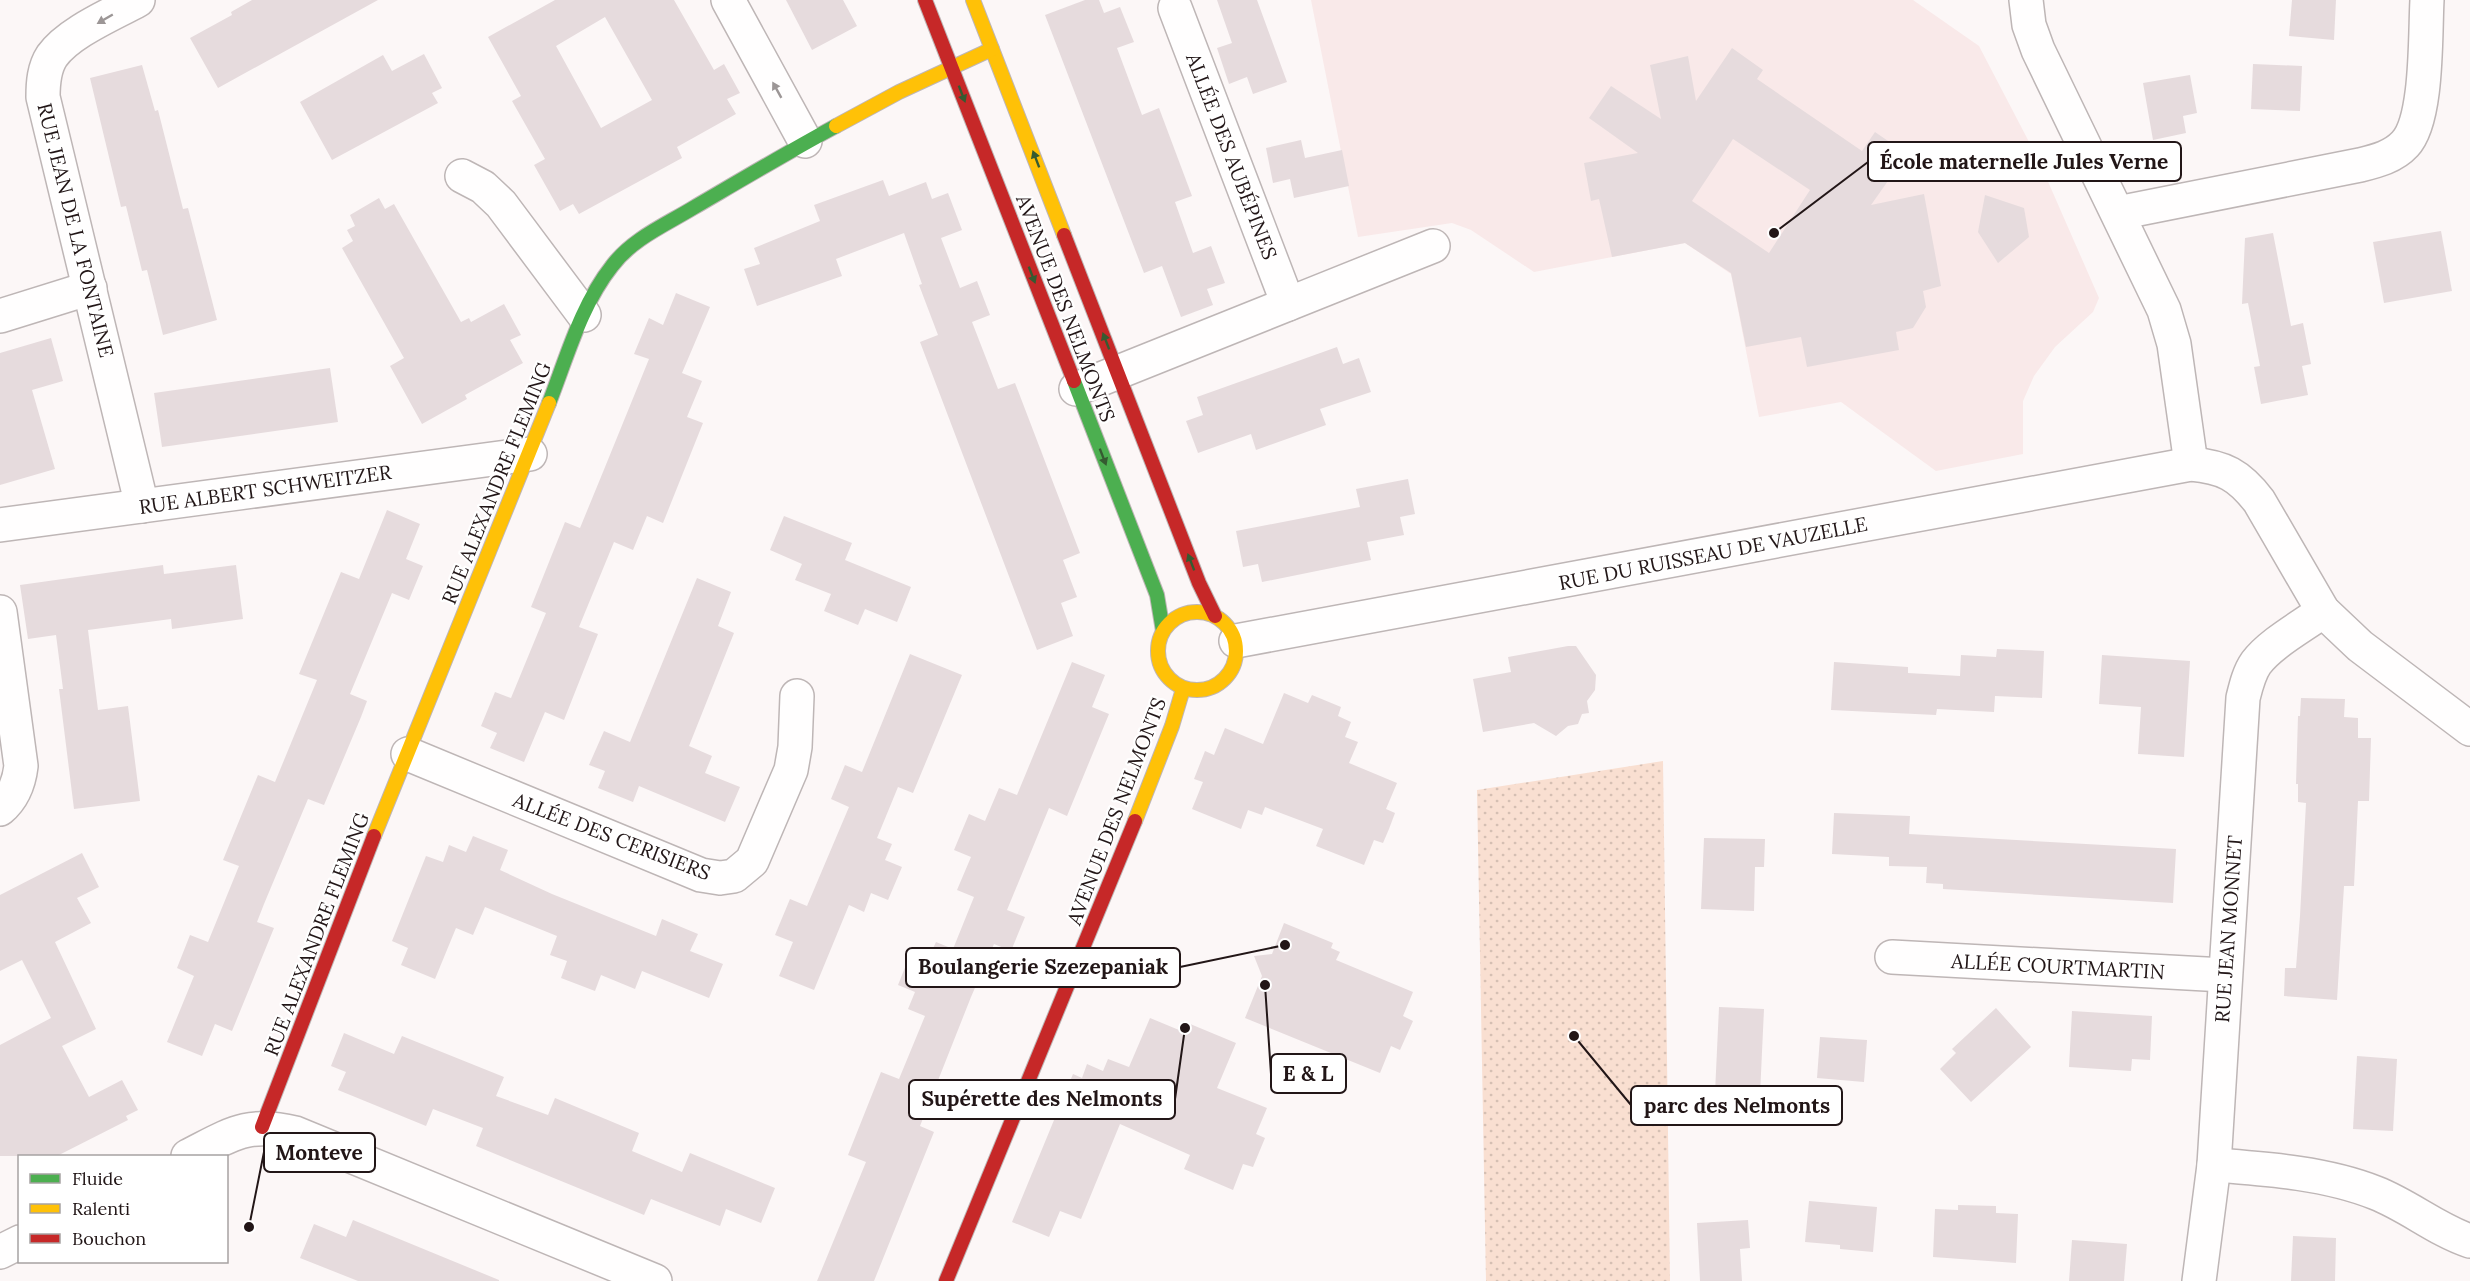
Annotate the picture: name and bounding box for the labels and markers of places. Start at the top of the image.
callout: École maternelle Jules Verne [1868,142,2181,181]
callout: Boulangerie Szezepaniak [906,948,1180,987]
callout: E & L [1271,1054,1346,1093]
callout: Supérette des Nelmonts [909,1080,1175,1119]
callout: parc des Nelmonts [1631,1086,1842,1125]
callout: Monteve [264,1133,375,1172]

